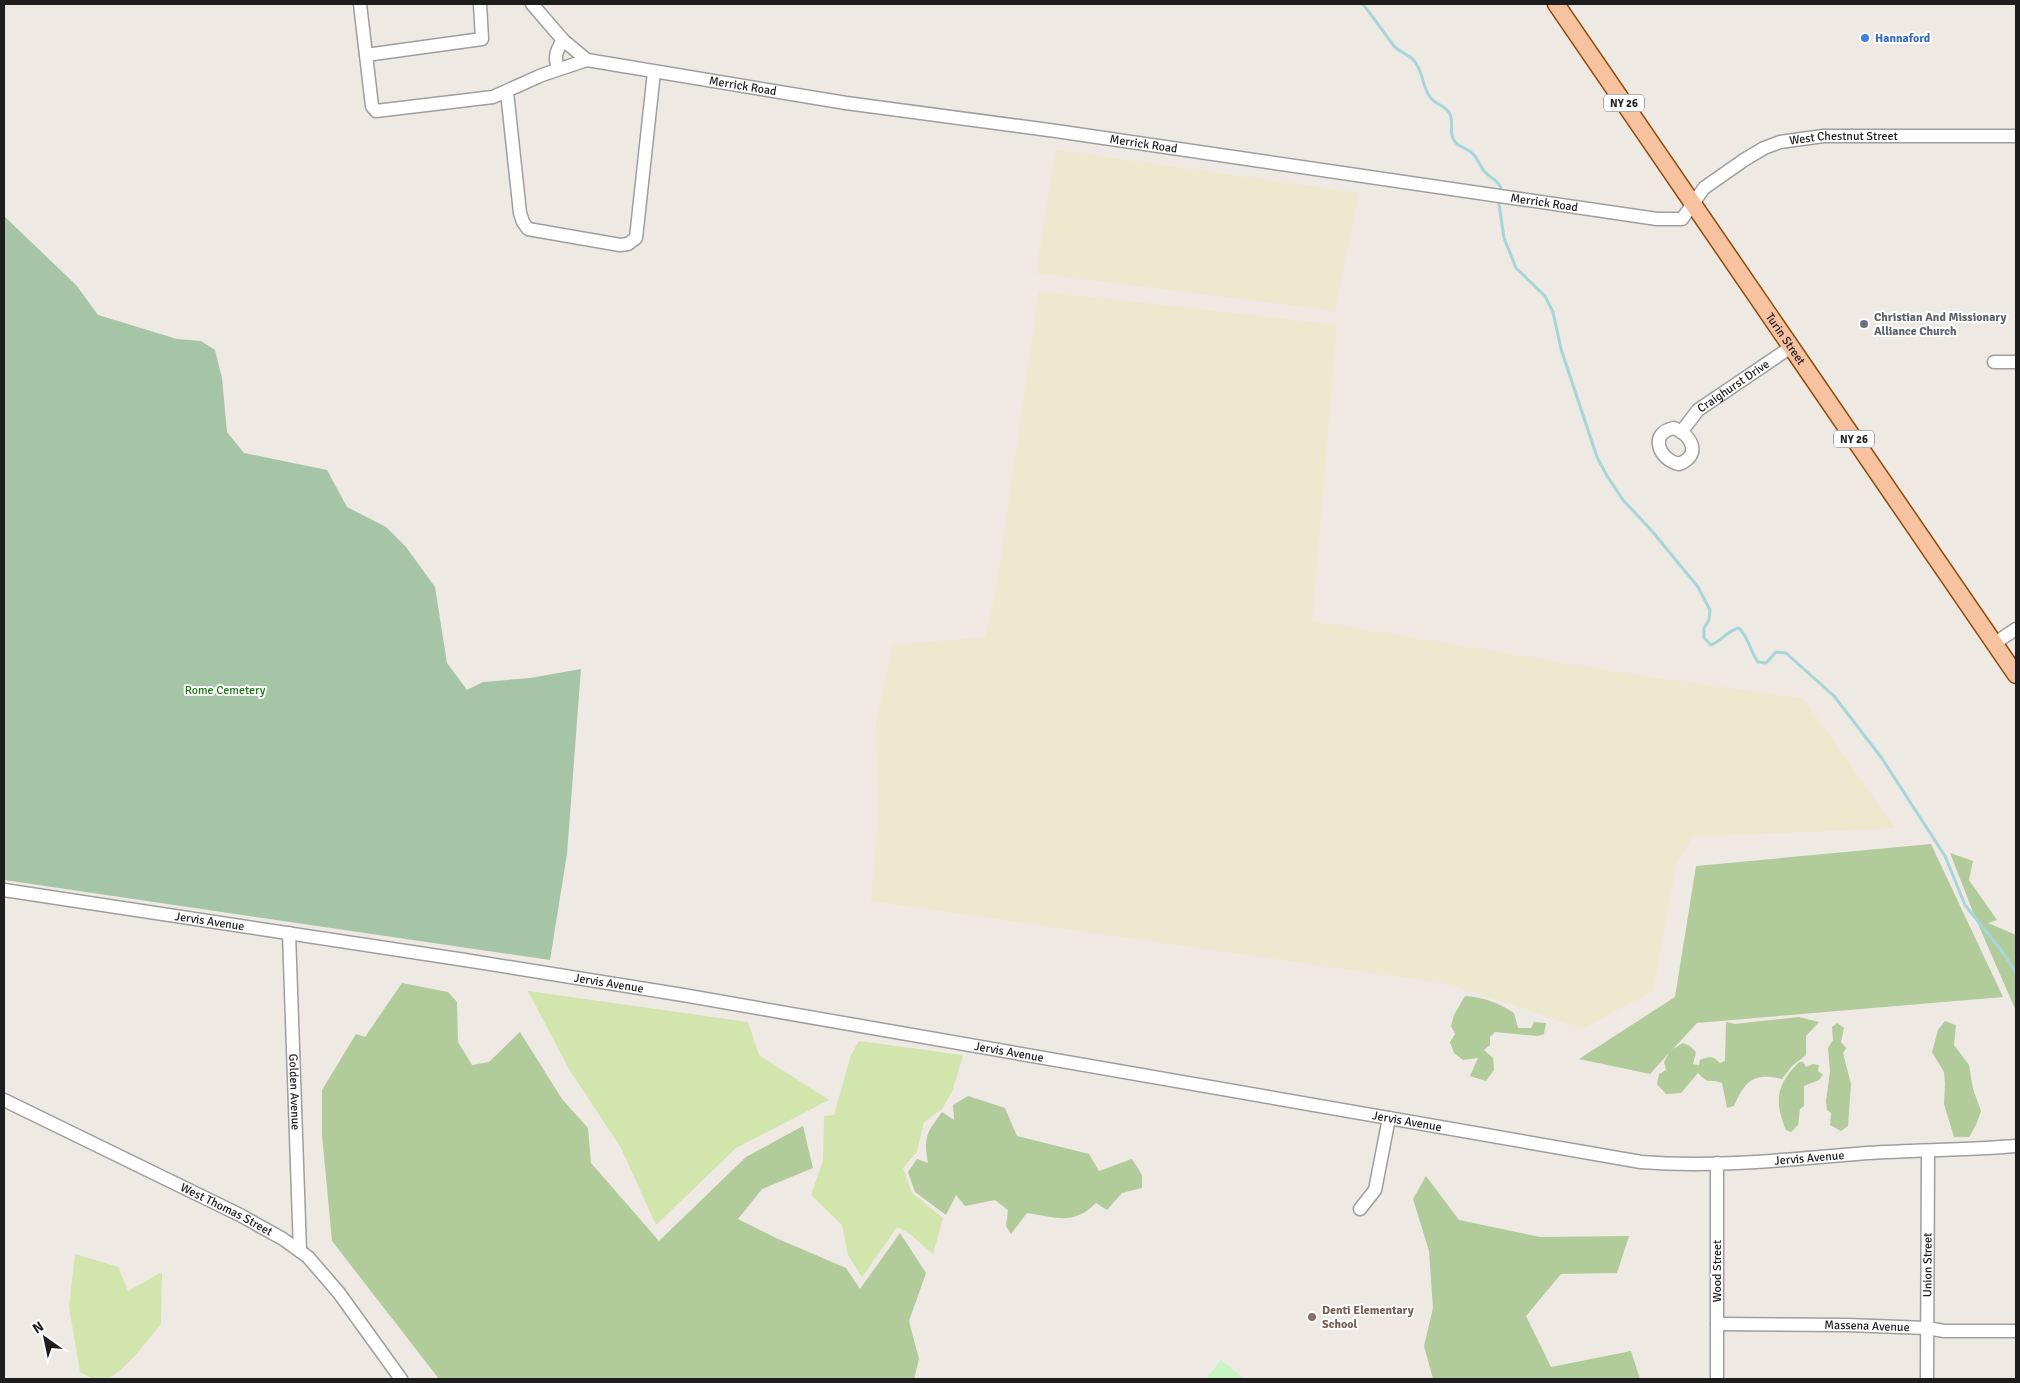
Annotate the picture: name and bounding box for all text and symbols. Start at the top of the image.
place label: Hannaford [1875,31,1931,46]
marker: Hannaford [1859,32,1871,44]
street label: Merrick Road [708,73,778,99]
road number: NY 26 [1604,95,1644,112]
street label: West Chestnut Street [1789,129,1898,149]
street label: Merrick Road [1109,132,1178,157]
street label: Merrick Road [1509,191,1579,215]
street label: Turin Street [1762,310,1808,368]
place label: Christian And Missionary Alliance Church [1874,310,2006,339]
marker: Christian And Missionary Alliance Church [1858,318,1870,330]
street label: Craighurst Drive [1695,357,1772,416]
road number: NY 26 [1834,430,1874,448]
park label: Rome Cemetery [185,683,266,698]
street label: Jervis Avenue [174,909,245,934]
street label: Jervis Avenue [573,971,645,997]
street label: Jervis Avenue [973,1039,1045,1066]
street label: Golden Avenue [285,1053,303,1130]
street label: Jervis Avenue [1371,1108,1443,1135]
street label: Jervis Avenue [1774,1148,1845,1169]
street label: West Thomas Street [178,1180,275,1240]
street label: Union Street [1920,1233,1936,1297]
street label: Wood Street [1710,1240,1725,1302]
place label: Denti Elementary School [1322,1303,1414,1332]
marker: Denti Elementary School [1306,1311,1318,1323]
north arrow [20,1313,70,1363]
text: N [29,1318,47,1337]
street label: Massena Avenue [1824,1318,1910,1335]

